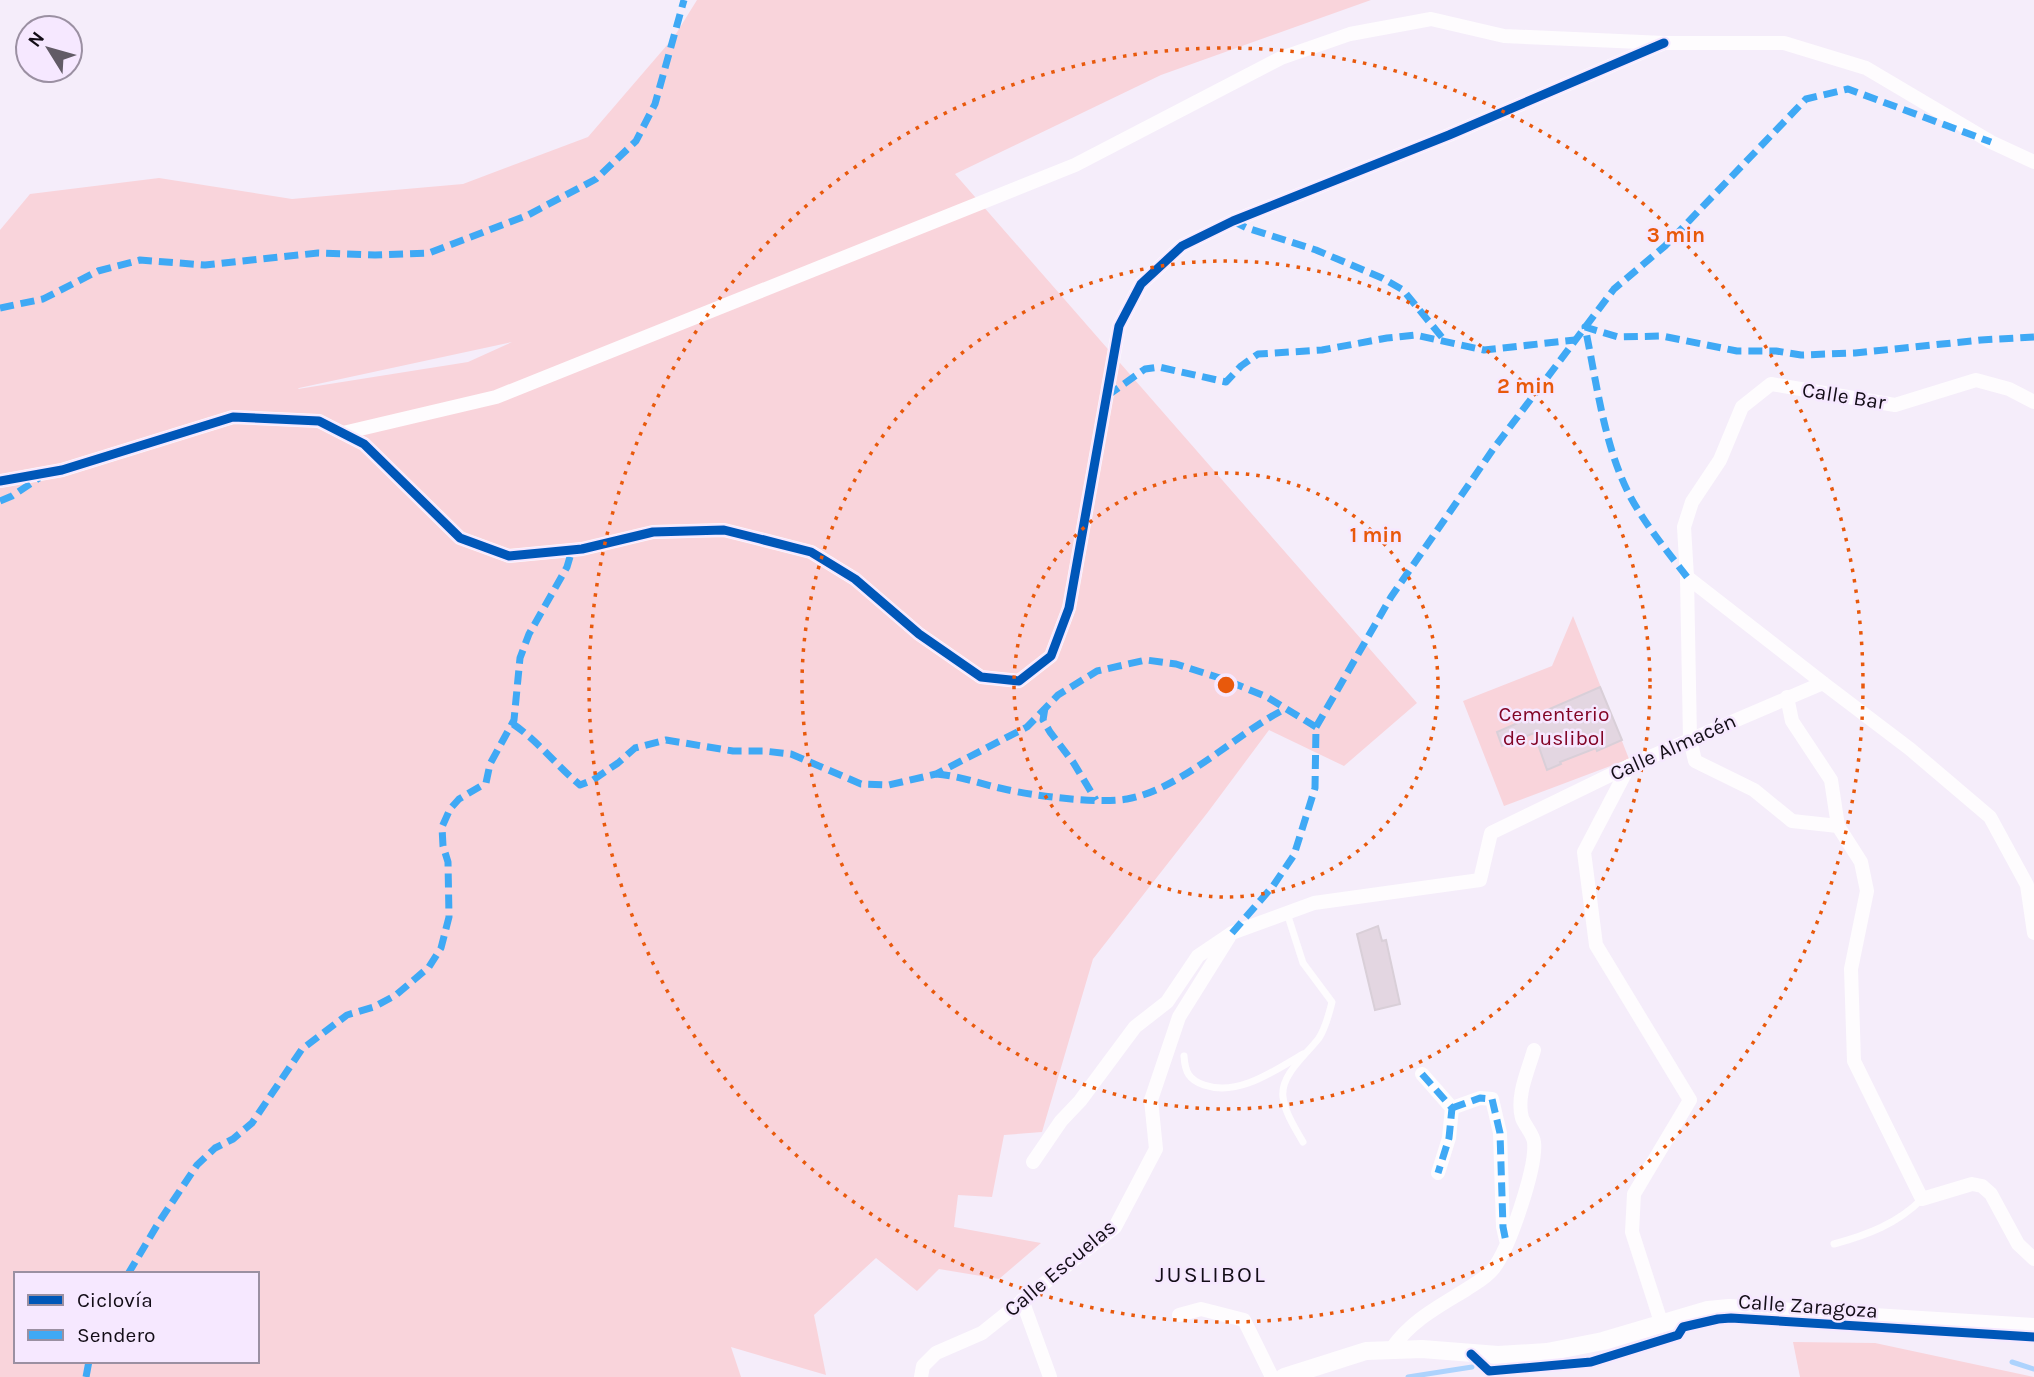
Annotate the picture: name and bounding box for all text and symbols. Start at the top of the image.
north arrow [14,14,84,84]
text: N [23,27,49,51]
text: 3 min [1647,223,1705,247]
text: 2 min [1497,374,1555,398]
street label: Calle Bar [1801,378,1888,414]
text: 1 min [1350,523,1402,547]
centre of rings [1214,673,1238,697]
park label: Cementerio de Juslibol [1499,702,1609,750]
street label: Calle Almacén [1606,708,1740,786]
street label: Calle Escuelas [1000,1215,1120,1321]
district label: JUSLIBOL [1155,1261,1267,1288]
legend [14,1272,259,1363]
text: Ciclovía [77,1288,153,1312]
street label: Calle Zaragoza [1737,1289,1879,1323]
text: Sendero [77,1323,155,1347]

